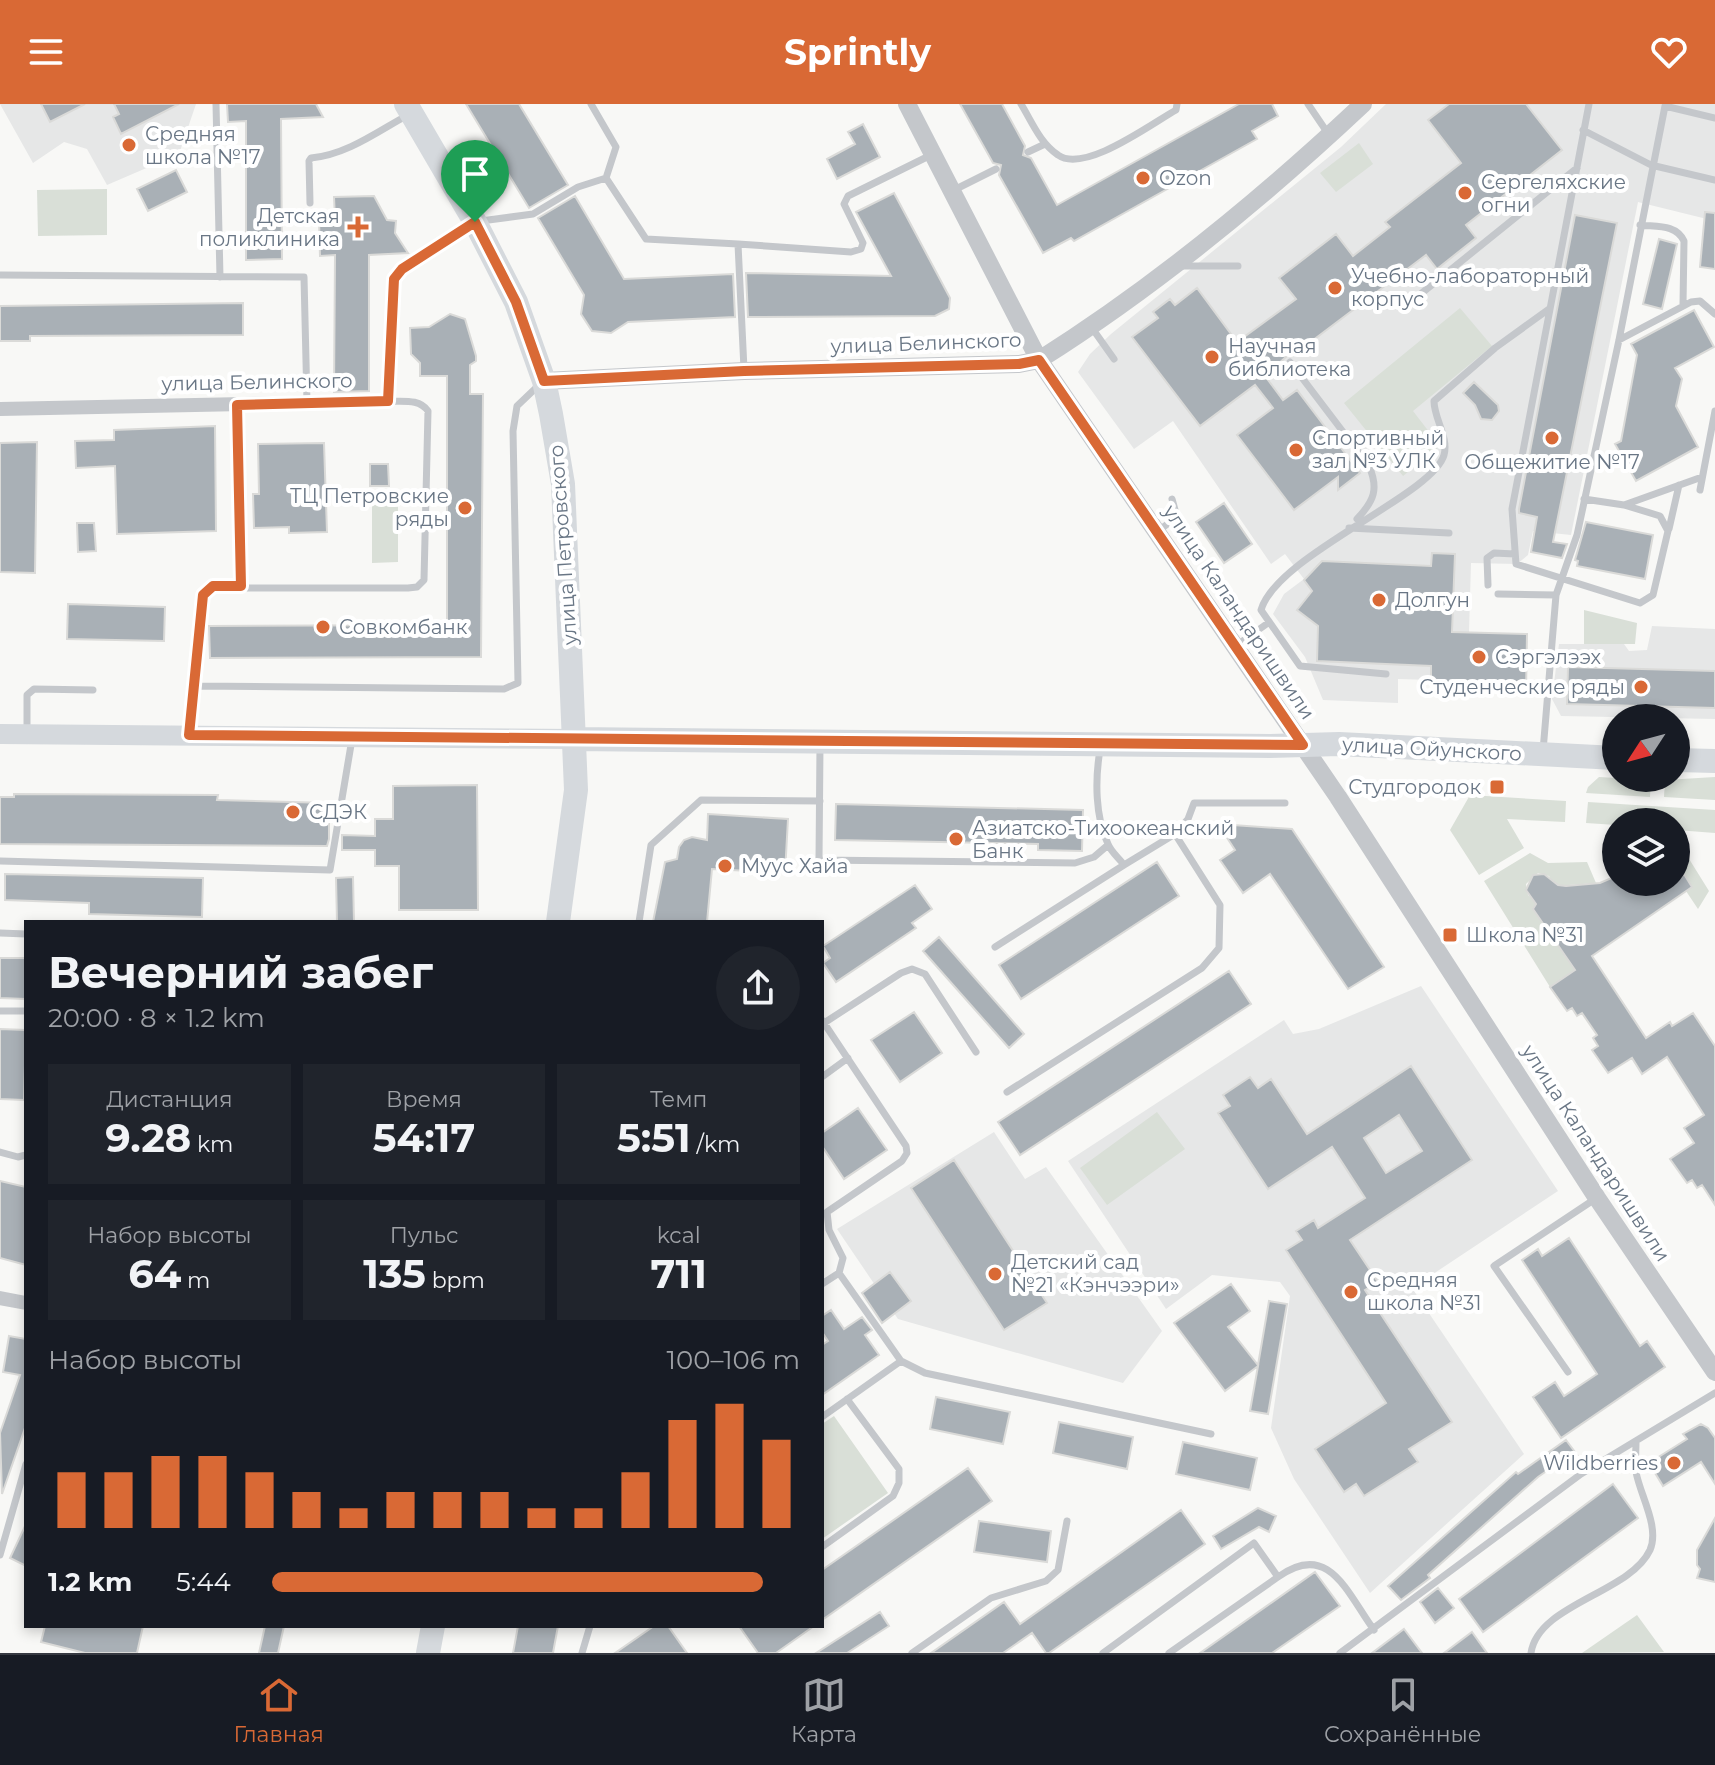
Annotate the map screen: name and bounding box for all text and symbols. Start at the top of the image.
icon: menu [24,30,68,74]
text: Sprintly [784,30,931,74]
icon: heart [1647,30,1691,74]
place label: Средняя школа №17 [145,122,261,169]
marker: Средняя школа №17 [120,136,138,154]
pin [441,140,509,222]
icon: arrive [453,152,497,196]
place label: Ozon [1159,166,1212,190]
marker: Ozon [1134,169,1152,187]
place label: Сергеляхские огни [1481,170,1626,217]
marker: Сергеляхские огни [1456,184,1474,202]
place label: Детская поликлиника [199,204,340,251]
marker: Детская поликлиника [347,216,369,238]
place label: Учебно-лабораторный корпус [1351,264,1589,311]
marker: Учебно-лабораторный корпус [1326,279,1344,297]
street label: улица Белинского [829,328,1022,358]
place label: Научная библиотека [1228,334,1351,381]
marker: Научная библиотека [1203,348,1221,366]
street label: улица Белинского [160,368,353,396]
place label: Спортивный зал №3 УЛК [1312,426,1444,473]
marker: Общежитие №17 [1543,429,1561,447]
marker: Спортивный зал №3 УЛК [1287,441,1305,459]
street label: улица Петровского [544,444,582,647]
place label: Общежитие №17 [1464,450,1640,474]
place label: ТЦ Петровские ряды [290,484,449,531]
marker: ТЦ Петровские ряды [456,499,474,517]
street label: улица Каландаришвили [1158,499,1320,724]
place label: Долгун [1395,588,1470,612]
marker: Долгун [1370,591,1388,609]
place label: Совкомбанк [339,615,468,639]
marker: Совкомбанк [314,618,332,636]
place label: Сэргэлээх [1495,645,1601,669]
marker: Сэргэлээх [1470,648,1488,666]
place label: Студенческие ряды [1419,675,1625,699]
marker: Студенческие ряды [1632,678,1650,696]
north arrow [1602,704,1690,792]
map controls [1602,704,1690,896]
street label: улица Ойунского [1340,732,1523,766]
place label: Студгородок [1348,775,1481,799]
marker: Студгородок [1488,778,1506,796]
place label: СДЭК [309,800,367,824]
marker: СДЭК [284,803,302,821]
button: layers [1602,808,1690,896]
place label: Азиатско-Тихоокеанский Банк [972,816,1234,863]
marker: Азиатско-Тихоокеанский Банк [947,830,965,848]
place label: Муус Хайа [741,854,848,878]
marker: Муус Хайа [716,857,734,875]
place label: Школа №31 [1466,923,1584,947]
marker: Школа №31 [1441,926,1459,944]
text: Вечерний забег [48,945,433,999]
button: share [716,946,800,1030]
text: 20:00 · 8 × 1.2 km [48,1002,265,1034]
street label: улица Каландаришвили [1516,1039,1675,1266]
text: Дистанция [106,1086,233,1113]
text: Время [386,1086,462,1113]
text: Темп [650,1086,707,1113]
text: 9.28 [105,1113,191,1162]
text: 54:17 [373,1113,475,1162]
text: 5:51 [617,1113,691,1162]
text: km [191,1131,233,1158]
text: /km [691,1131,740,1158]
text: Набор высоты [87,1222,251,1249]
text: Пульс [390,1222,458,1249]
text: kcal [657,1222,701,1249]
text: 64 [128,1249,181,1298]
text: 135 [363,1249,426,1298]
text: 711 [650,1249,707,1298]
place label: Детский сад №21 «Кэнчээри» [1011,1250,1180,1297]
marker: Детский сад №21 «Кэнчээри» [986,1265,1004,1283]
text: m [181,1267,210,1294]
text: bpm [426,1267,485,1294]
place label: Средняя школа №31 [1367,1268,1482,1315]
marker: Средняя школа №31 [1342,1283,1360,1301]
text: Набор высоты [48,1344,242,1376]
text: 100–106 m [667,1344,800,1376]
place label: Wildberries [1543,1451,1658,1475]
marker: Wildberries [1665,1454,1683,1472]
text: 1.2 km [48,1566,132,1598]
text: 5:44 [176,1566,231,1598]
tab: Главная [234,1673,324,1748]
tab: Карта [791,1673,857,1748]
tab: Сохранённые [1324,1673,1481,1748]

